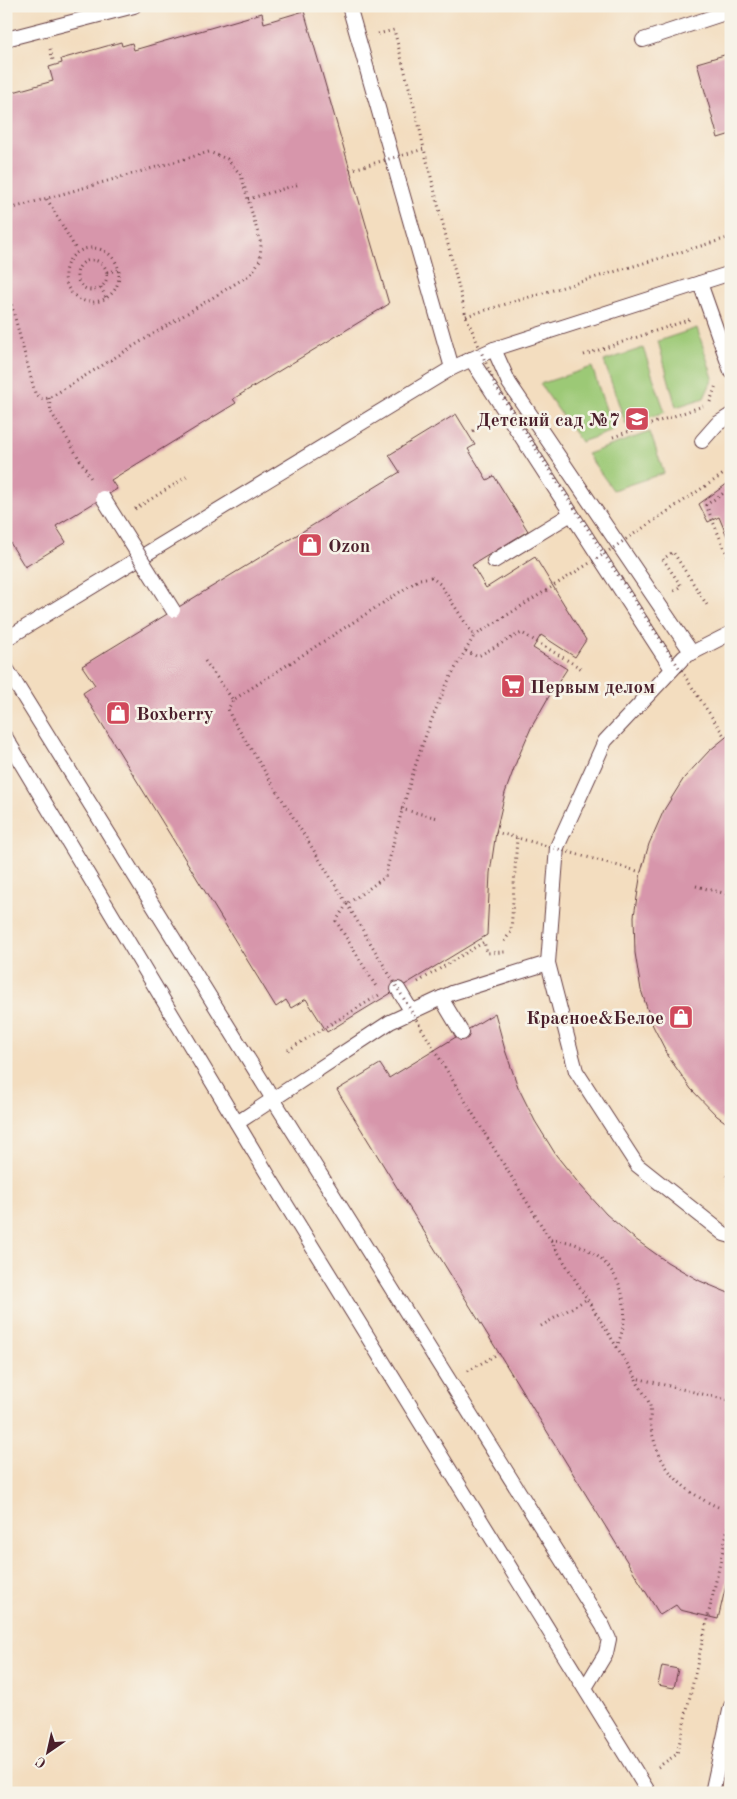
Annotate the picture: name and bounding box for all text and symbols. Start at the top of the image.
school or university icon: Детский сад №7 [624,406,650,432]
place label: Детский сад №7 [477,412,620,431]
shop icon: Ozon [297,532,323,558]
place label: Ozon [328,538,370,557]
supermarket icon: Первым делом [500,673,526,699]
place label: Первым делом [530,679,655,698]
shop icon: Boxberry [105,700,131,726]
place label: Boxberry [136,706,214,725]
shop icon: Красное&Белое [668,1004,694,1030]
place label: Красное&Белое [526,1010,664,1029]
north arrow [22,1726,72,1776]
text: С [34,1754,49,1770]

